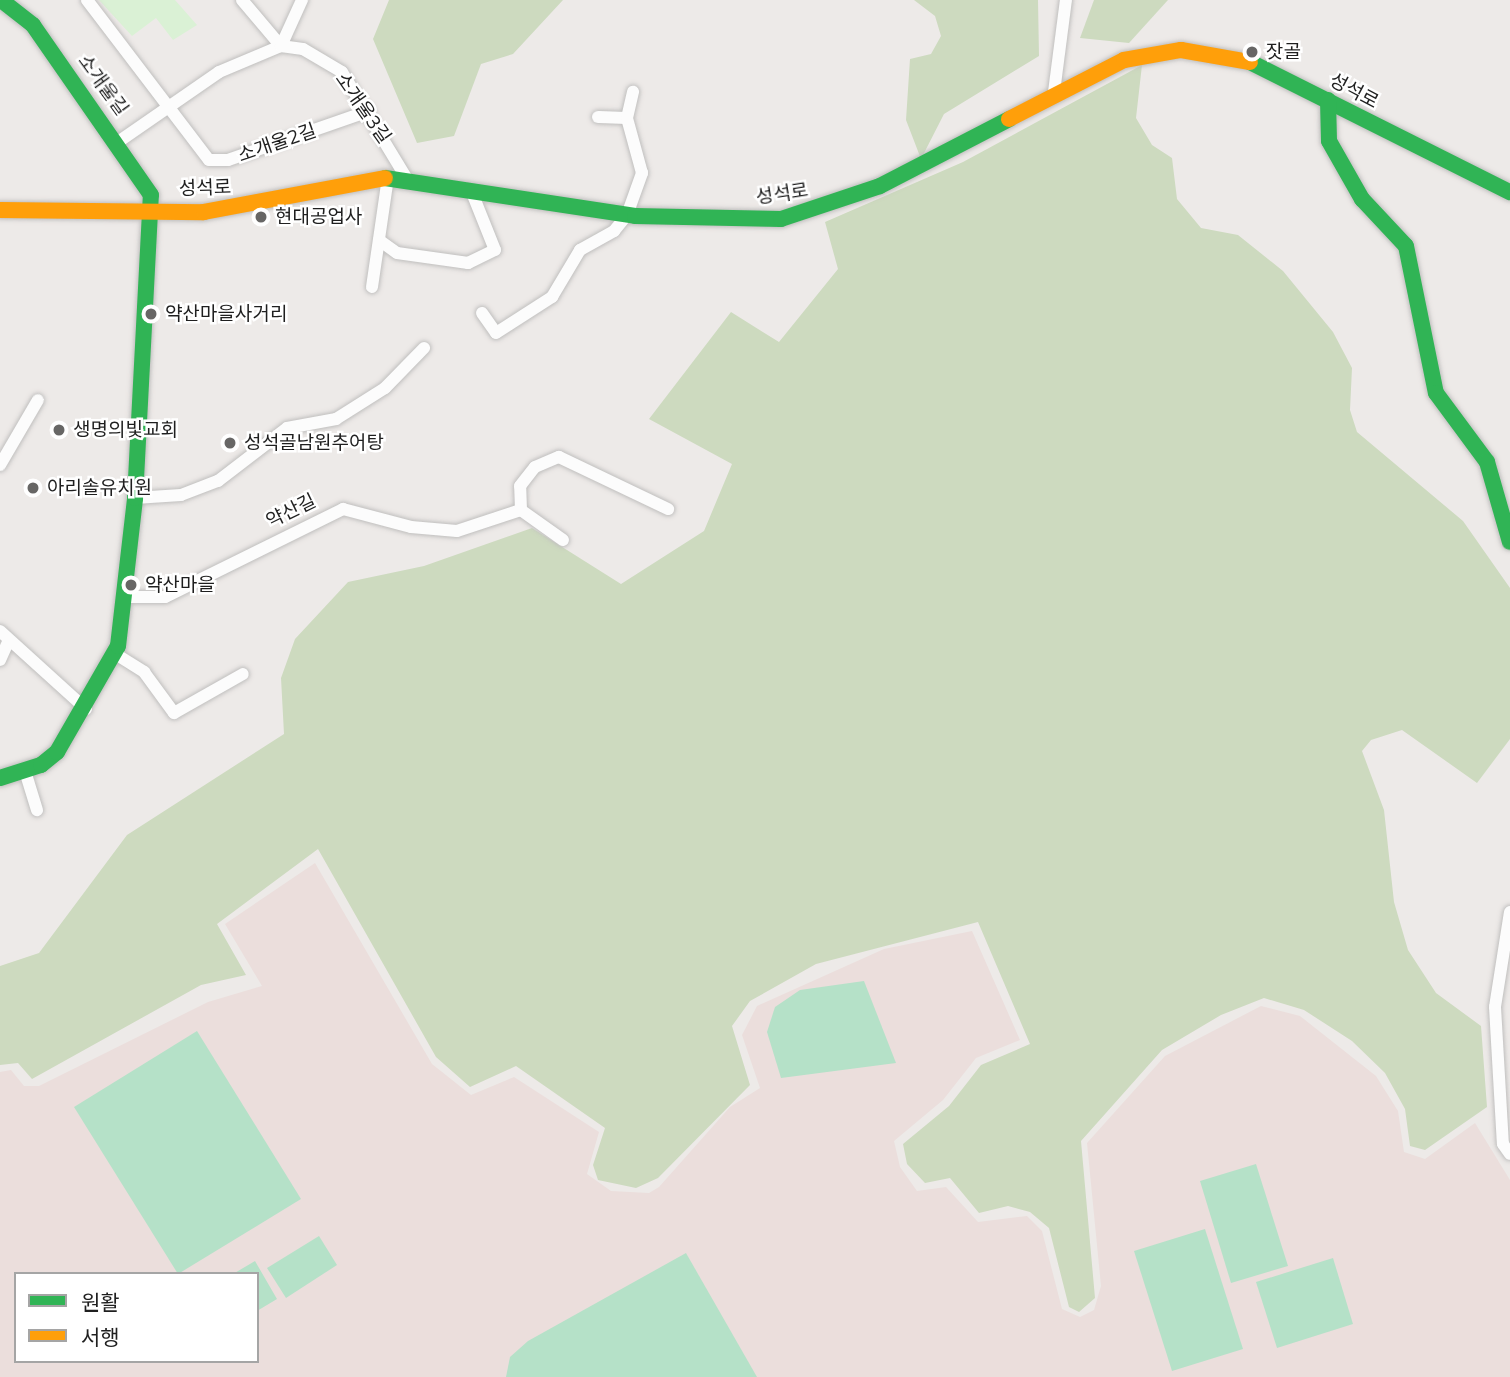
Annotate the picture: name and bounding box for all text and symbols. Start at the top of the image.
place label: 잣골 [1266,41,1301,63]
marker: 잣골 [1244,44,1260,60]
street label: 소개울길 [73,50,133,120]
street label: 소개울3길 [330,68,396,148]
street label: 성석로 [1325,69,1383,113]
street label: 소개울2길 [235,119,319,167]
street label: 성석로 [178,176,232,200]
street label: 성석로 [754,179,810,209]
place label: 현대공업사 [275,206,362,228]
marker: 현대공업사 [253,209,269,225]
place label: 약산마을사거리 [165,303,287,325]
marker: 약산마을사거리 [143,306,159,322]
place label: 생명의빛교회 [73,419,178,441]
marker: 생명의빛교회 [51,422,67,438]
place label: 성석골남원추어탕 [244,432,384,454]
marker: 성석골남원추어탕 [222,435,238,451]
place label: 아리솔유치원 [47,477,152,499]
marker: 아리솔유치원 [25,480,41,496]
street label: 약산길 [262,489,320,533]
place label: 약산마을 [145,574,215,596]
marker: 약산마을 [123,577,139,593]
legend [14,1272,259,1363]
text: 원활 [81,1289,120,1315]
text: 서행 [81,1324,120,1350]

